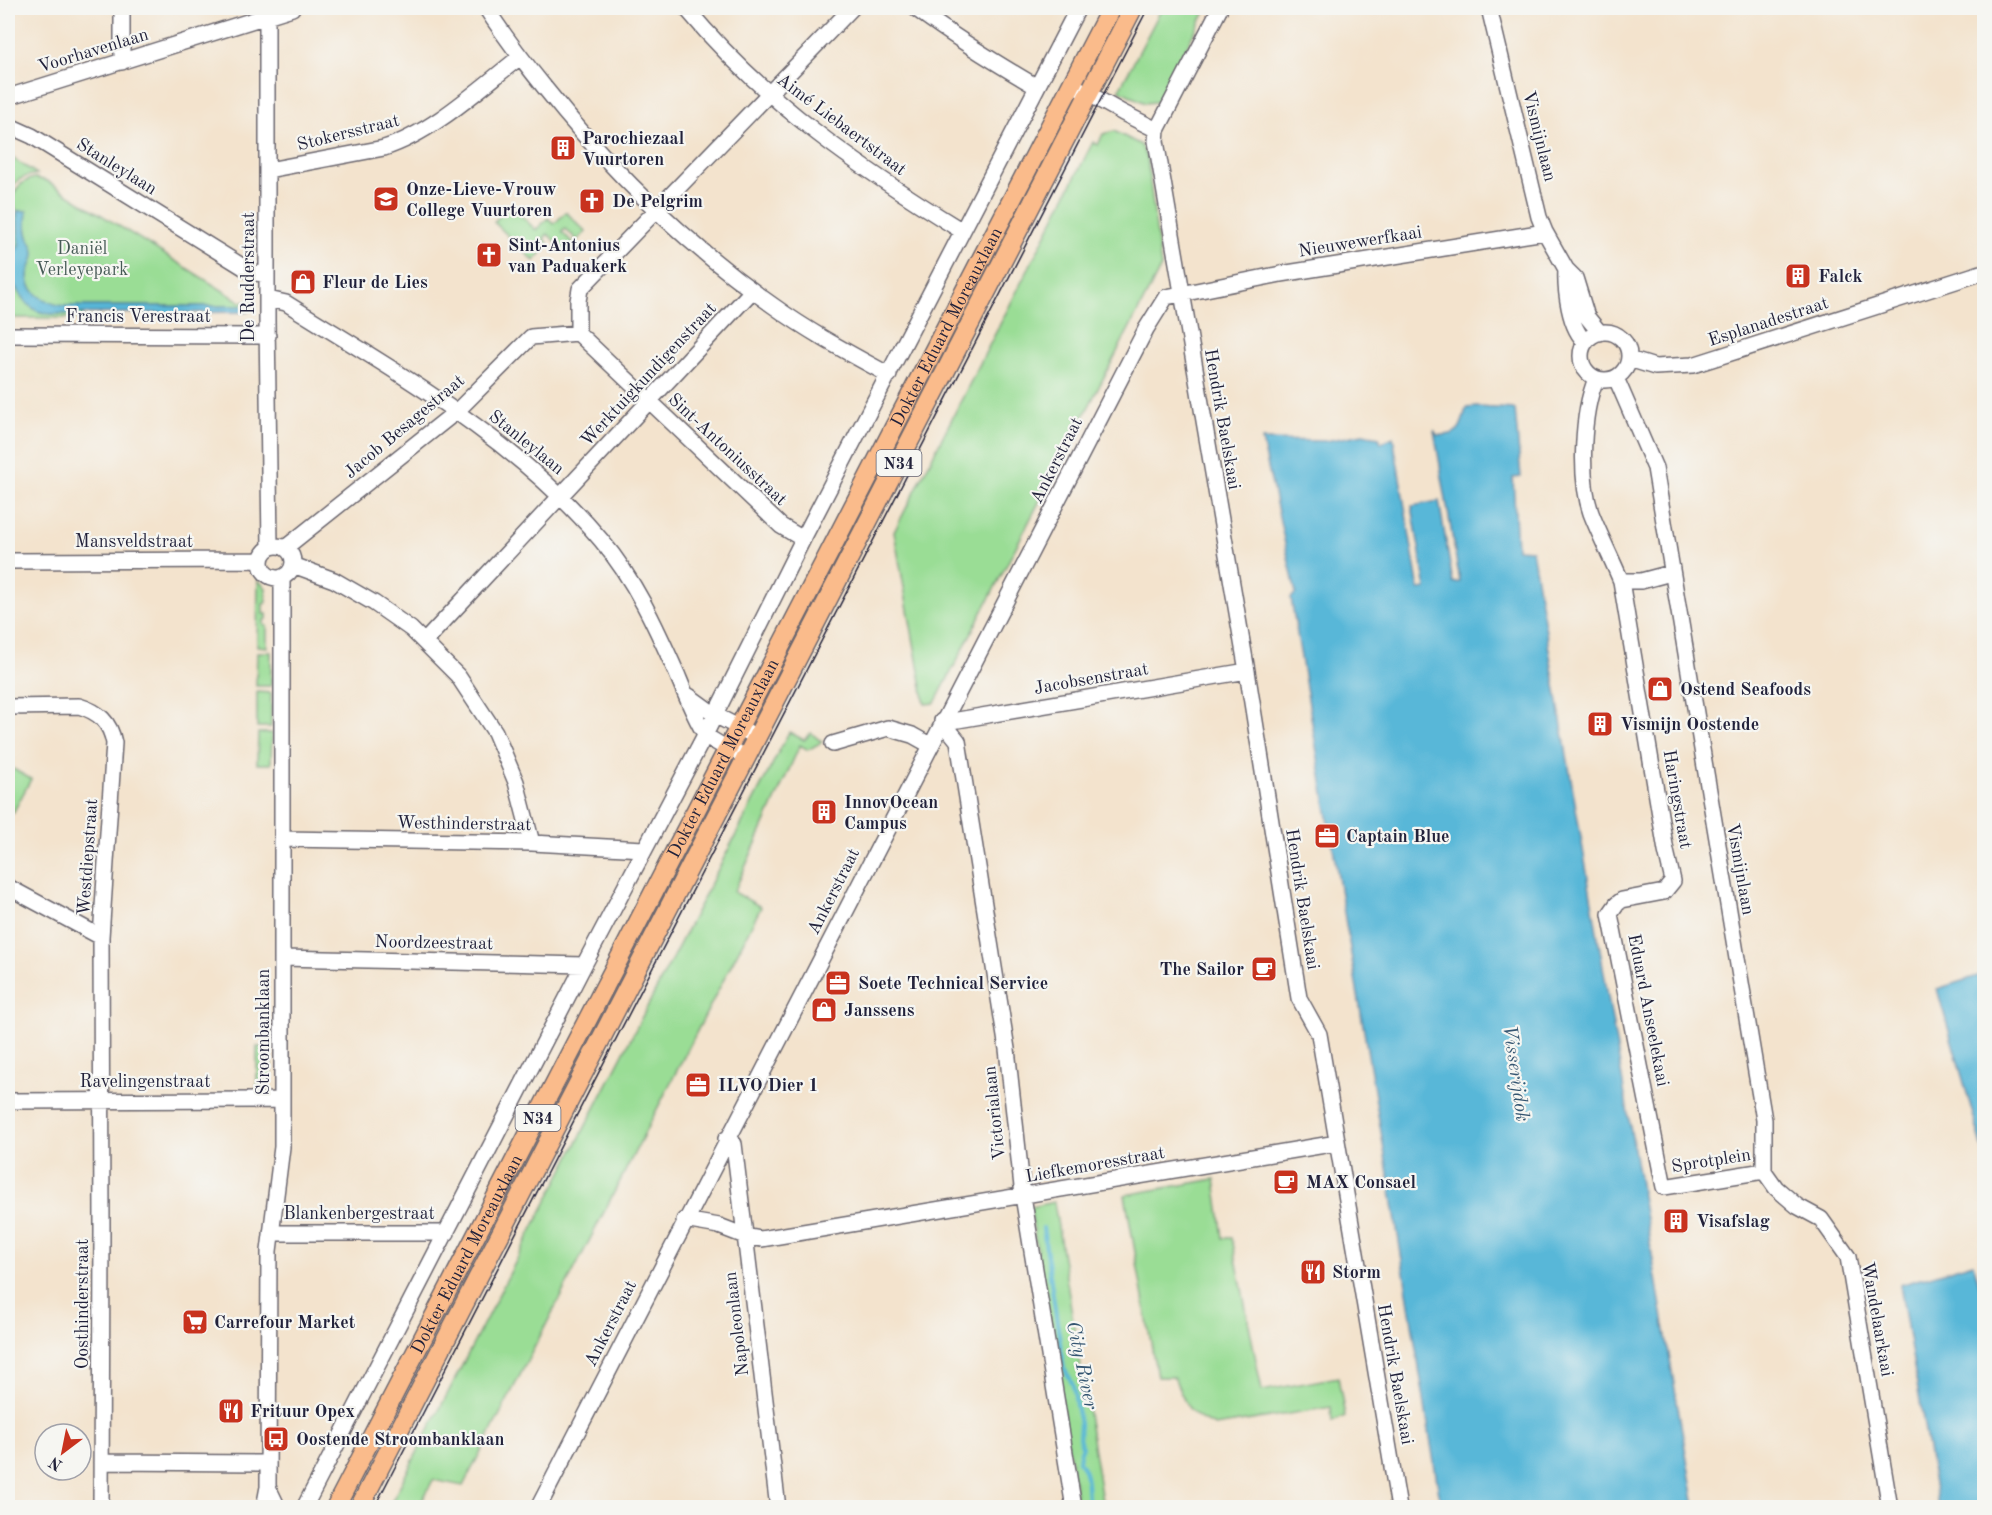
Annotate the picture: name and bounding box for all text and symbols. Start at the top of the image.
street label: Voorhavenlaan [36,26,151,76]
street label: Aimé Liebaertstraat [773,70,910,179]
street label: Vismijnlaan [1519,89,1559,184]
street label: Stokersstraat [295,112,401,154]
place label: Parochiezaal Vuurtoren [582,130,685,169]
building icon: Parochiezaal Vuurtoren [548,133,578,163]
street label: Stanleylaan [73,135,160,199]
place label: Onze-Lieve-Vrouw College Vuurtoren [406,181,557,220]
school or university icon: Onze-Lieve-Vrouw College Vuurtoren [371,184,401,214]
church icon: De Pelgrim [577,186,607,216]
place label: De Pelgrim [612,193,703,211]
street label: De Rudderstraat [240,212,258,342]
street label: Nieuwewerfkaai [1297,223,1423,261]
street label: Dokter Eduard Moreauxlaan [888,224,1006,430]
place label: Sint-Antonius van Paduakerk [508,237,627,276]
park label: Daniël Verleyepark [36,240,128,279]
church icon: Sint-Antonius van Paduakerk [474,240,504,270]
building icon: Falck [1783,261,1813,291]
shop icon: Fleur de Lies [288,267,318,297]
place label: Falck [1818,268,1863,286]
place label: Fleur de Lies [322,274,428,292]
street label: Esplanadestraat [1706,294,1831,350]
street label: Werktuigkundigenstraat [578,299,720,450]
street label: Francis Verestraat [65,308,211,326]
street label: Hendrik Baelskaai [1201,347,1243,491]
street label: Jacob Besagestraat [341,371,468,482]
street label: Sint-Antoniusstraat [665,390,790,509]
street label: Stanleylaan [485,407,568,479]
street label: Ankerstraat [1028,414,1086,506]
road number: N34 [876,450,922,476]
street label: Mansveldstraat [75,533,193,551]
street label: Dokter Eduard Moreauxlaan [665,656,783,861]
street label: Jacobsenstraat [1032,660,1150,698]
shop icon: Ostend Seafoods [1645,674,1675,704]
place label: Ostend Seafoods [1680,681,1811,699]
building icon: Vismijn Oostende [1585,709,1615,739]
place label: Vismijn Oostende [1620,716,1759,734]
street label: Haringstraat [1659,748,1695,850]
place label: InnovOcean Campus [844,794,938,833]
building icon: InnovOcean Campus [809,797,839,827]
street label: Westdiepstraat [75,798,101,916]
street label: Westhinderstraat [396,814,532,834]
office icon: Captain Blue [1312,821,1342,851]
street label: Vismijnlaan [1723,822,1757,917]
street label: Hendrik Baelskaai [1282,827,1322,971]
place label: Captain Blue [1346,828,1450,846]
street label: Ankerstraat [805,845,863,937]
street label: Eduard Anseelekaai [1624,932,1672,1088]
street label: Noordzeestraat [375,933,493,953]
cafe icon: The Sailor [1249,954,1279,984]
place label: The Sailor [1159,961,1244,979]
street label: Stroombanklaan [255,968,273,1095]
office icon: Soete Technical Service [823,968,853,998]
place label: Soete Technical Service [858,975,1048,993]
shop icon: Janssens [809,995,839,1025]
place label: Janssens [844,1002,915,1020]
water label: Visserijdok [1498,1024,1532,1123]
street label: Victorialaan [981,1065,1009,1161]
office icon: ILVO Dier 1 [683,1070,713,1100]
street label: Ravelingenstraat [80,1073,210,1091]
place label: ILVO Dier 1 [718,1077,819,1095]
road number: N34 [516,1105,560,1131]
street label: Liefkemoresstraat [1024,1144,1166,1186]
street label: Sprotplein [1670,1146,1752,1176]
street label: Dokter Eduard Moreauxlaan [408,1152,526,1357]
cafe icon: MAX Consael [1271,1167,1301,1197]
place label: MAX Consael [1306,1174,1416,1192]
street label: Blankenbergestraat [283,1205,435,1223]
building icon: Visafslag [1661,1206,1691,1236]
place label: Visafslag [1696,1213,1770,1231]
street label: Oosthinderstraat [74,1239,92,1369]
restaurant icon: Storm [1298,1257,1328,1287]
street label: Wandelaarkaai [1858,1260,1896,1378]
place label: Storm [1332,1264,1381,1282]
street label: Napoleonlaan [722,1270,752,1377]
street label: Ankerstraat [582,1277,640,1369]
street label: Hendrik Baelskaai [1374,1302,1416,1446]
supermarket icon: Carrefour Market [180,1307,210,1337]
place label: Carrefour Market [214,1314,356,1332]
water label: City River [1062,1319,1100,1412]
restaurant icon: Frituur Opex [216,1396,246,1426]
place label: Frituur Opex [250,1403,355,1421]
north arrow [33,1422,93,1482]
bus stop icon: Oostende Stroombanklaan [261,1424,291,1454]
place label: Oostende Stroombanklaan [296,1431,505,1449]
text: N [46,1453,66,1473]

